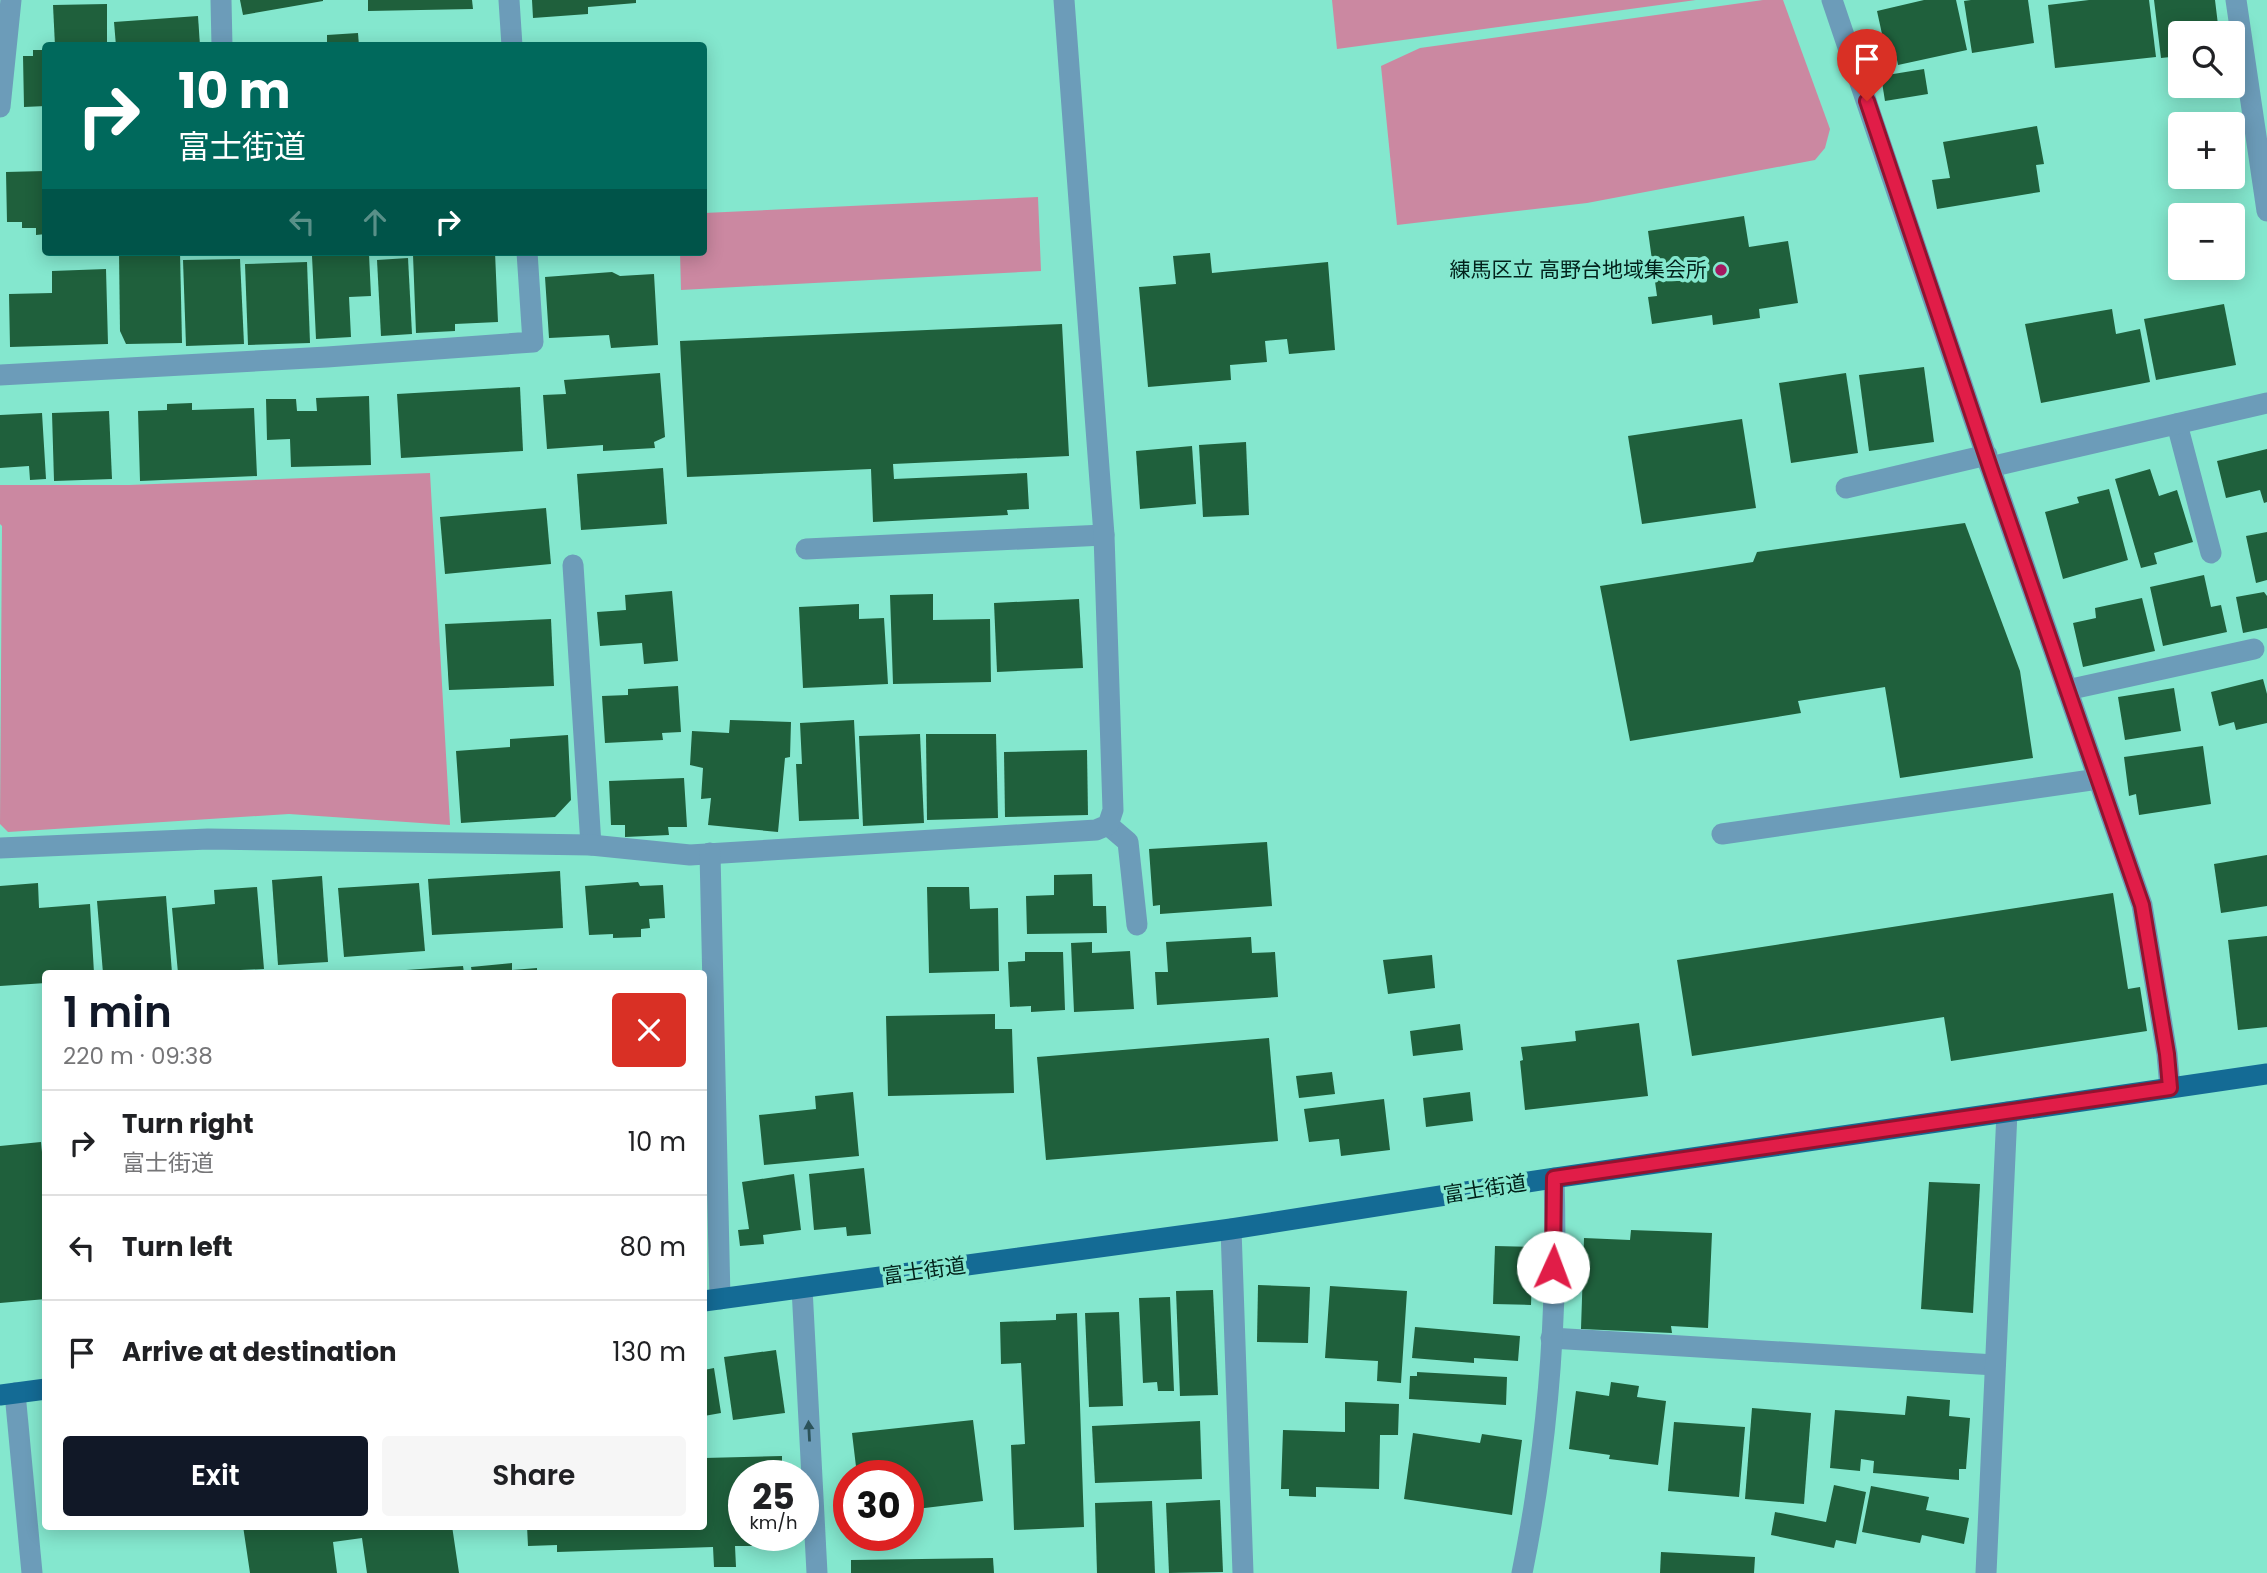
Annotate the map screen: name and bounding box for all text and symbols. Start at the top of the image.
map controls [2168,21,2245,280]
button: search [2168,21,2245,98]
pin [1837,29,1897,101]
icon: arrive [1848,40,1886,78]
text: 10 m [178,57,291,125]
icon: right [63,70,154,161]
button: + [2168,112,2245,189]
text: 富士街道 [178,124,306,169]
icon: left [283,203,321,241]
icon: ahead [356,203,394,241]
icon: right [429,203,467,241]
button: − [2168,203,2245,280]
place label: 練馬区立 高野台地域集会所 [1449,255,1707,284]
marker: 練馬区立 高野台地域集会所 [1713,262,1729,278]
text: 1 min [63,983,172,1042]
button: close [612,993,686,1067]
text: 220 m · 09:38 [63,1040,213,1072]
text: Turn right [122,1106,254,1142]
icon: right [63,1124,101,1162]
text: 10 m [628,1124,686,1160]
text: 富士街道 [122,1147,214,1179]
street label: 富士街道 [1441,1168,1529,1209]
icon: left [63,1229,101,1267]
text: Turn left [122,1229,233,1265]
text: 80 m [620,1229,686,1265]
position arrow [1516,1230,1590,1304]
street label: 富士街道 [880,1250,968,1291]
icon: arrive [63,1334,101,1372]
text: Arrive at destination [122,1334,397,1370]
text: 130 m [612,1334,686,1370]
one-way arrow [803,1420,814,1442]
button: Exit [63,1436,368,1516]
button: Share [382,1436,686,1516]
speed limit sign: 30 [833,1460,924,1551]
text: 25 [752,1472,795,1521]
text: km/h [750,1510,797,1535]

